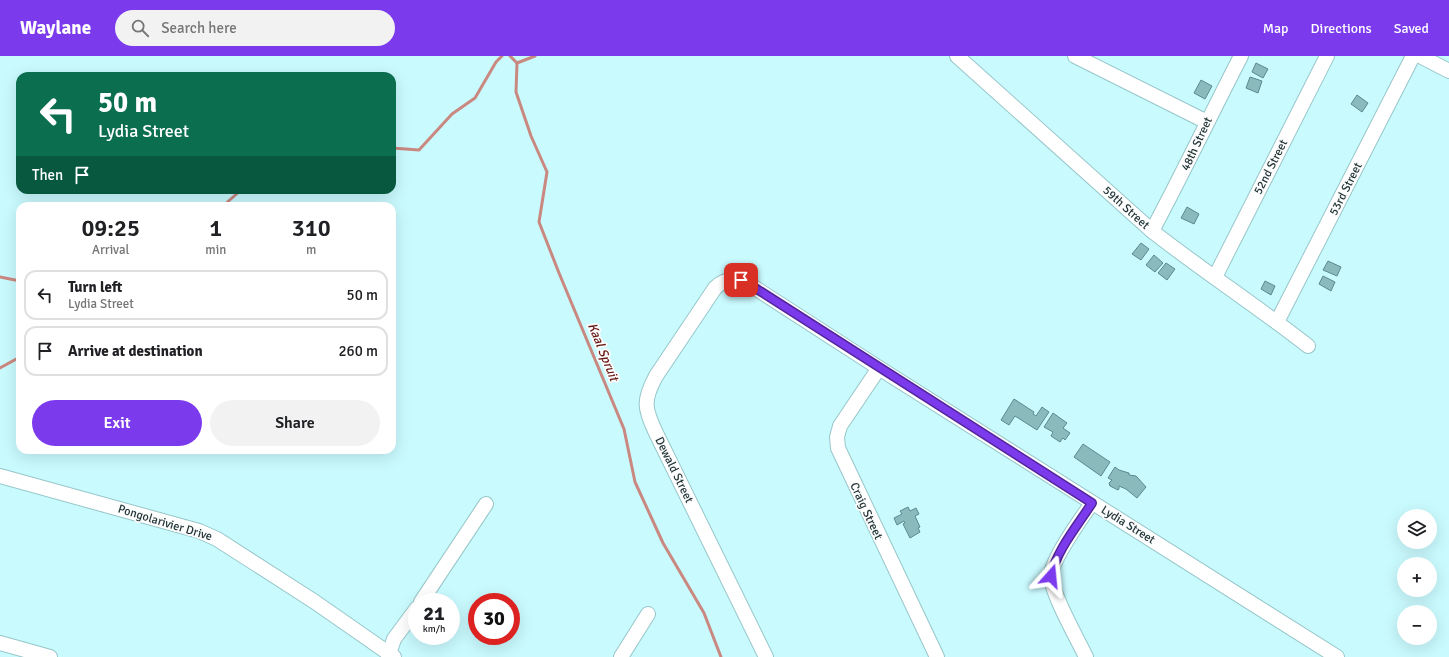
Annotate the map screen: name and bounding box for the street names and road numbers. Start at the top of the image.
street label: 48th Street [1178,115,1216,173]
street label: 52nd Street [1251,137,1291,197]
street label: 53rd Street [1326,160,1366,218]
street label: 59th Street [1100,183,1152,233]
street label: Dewald Street [651,434,697,506]
street label: Craig Street [846,480,886,542]
street label: Pongolarivier Drive [116,502,214,544]
street label: Lydia Street [1098,503,1158,547]

